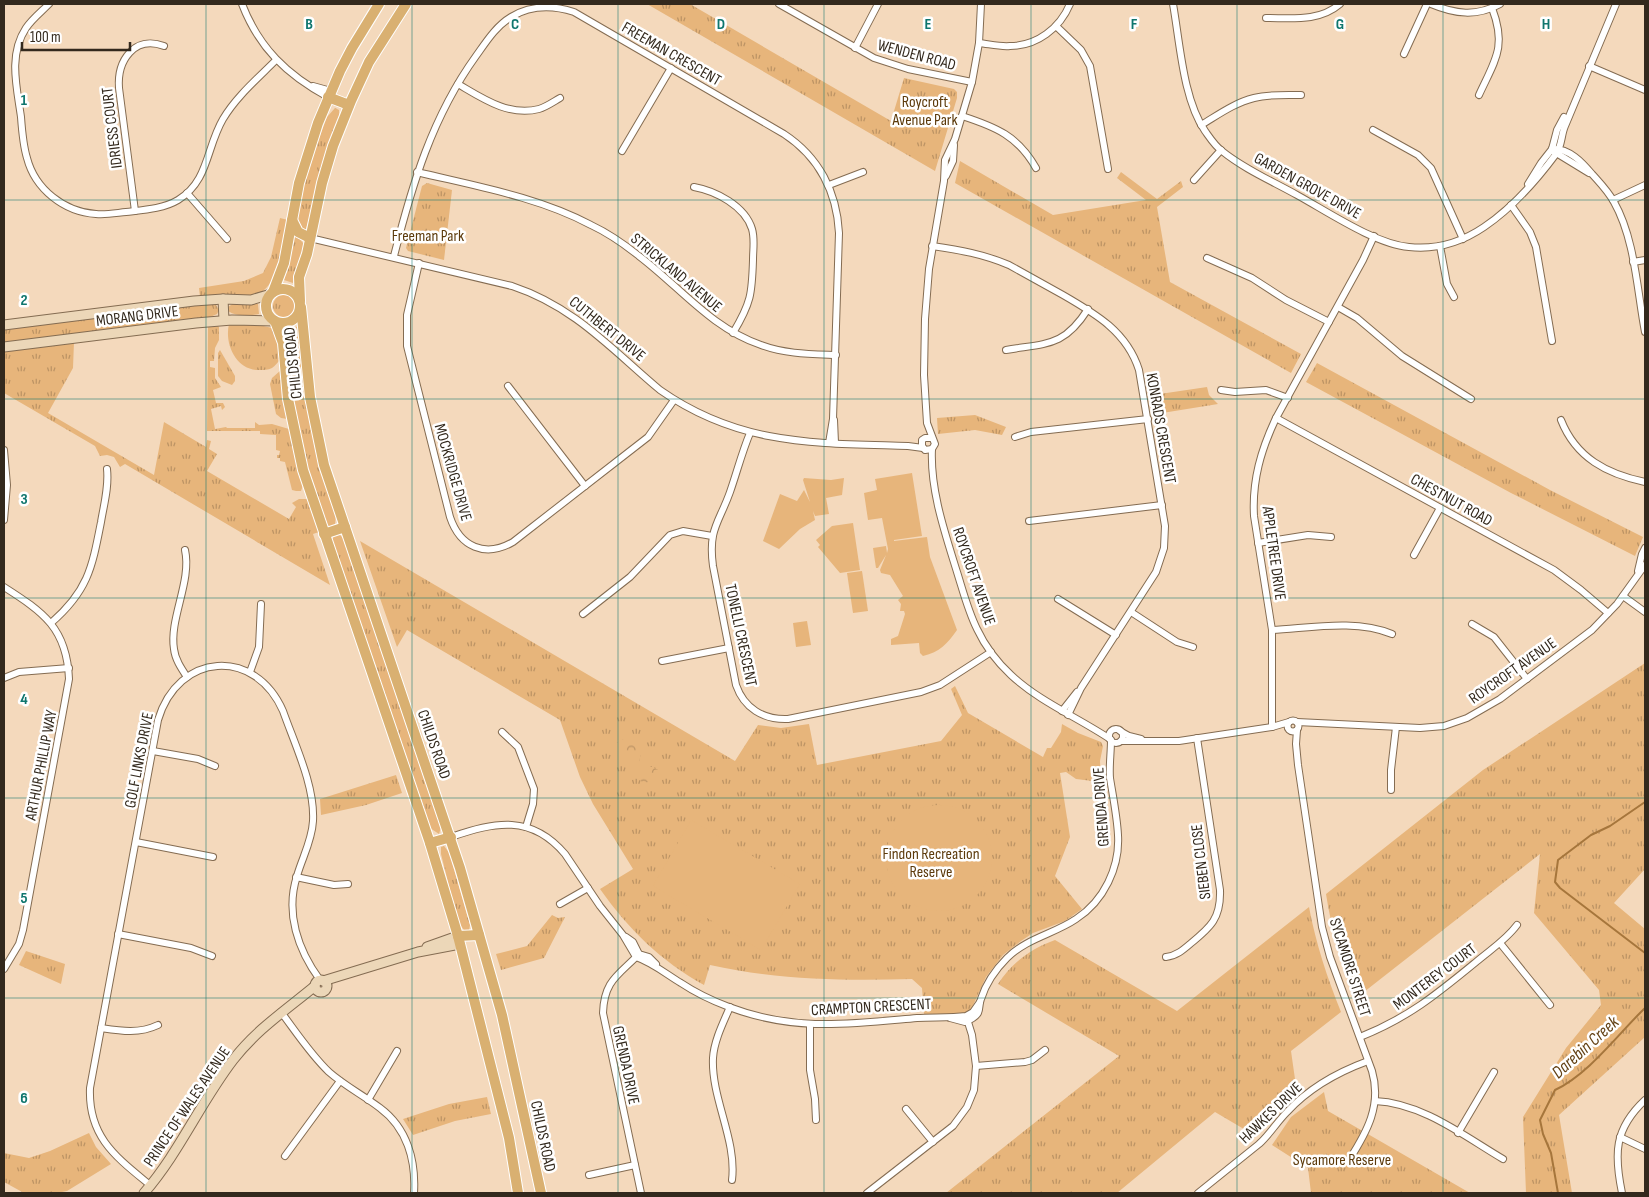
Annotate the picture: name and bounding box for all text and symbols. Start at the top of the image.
text: B [305,15,313,34]
text: C [511,15,519,34]
text: D [717,15,725,34]
text: E [925,15,932,34]
text: F [1131,15,1138,34]
text: G [1336,15,1344,34]
text: H [1542,15,1550,34]
street label: FREEMAN CRESCENT [618,18,725,91]
scale bar [22,20,130,52]
text: 100 m [30,28,61,47]
street label: WENDEN ROAD [875,36,958,75]
street label: IDRIESS COURT [98,86,127,169]
text: 1 [21,91,28,110]
park label: Roycroft Avenue Park [891,93,958,130]
street label: GARDEN GROVE DRIVE [1251,149,1364,223]
park label: Freeman Park [392,227,464,246]
street label: STRICKLAND AVENUE [627,230,725,317]
text: 2 [20,291,28,310]
street label: CUTHBERT DRIVE [565,293,649,366]
street label: MORANG DRIVE [95,302,179,331]
street label: CHILDS ROAD [280,326,307,400]
street label: KONRADS CRESCENT [1141,372,1180,486]
street label: MOCKRIDGE DRIVE [430,422,476,523]
street label: CHESTNUT ROAD [1407,470,1496,531]
text: 3 [20,490,28,509]
street label: APPLETREE DRIVE [1257,504,1290,601]
street label: ROYCROFT AVENUE [948,525,999,628]
street label: TONELLI CRESCENT [720,582,761,689]
street label: ROYCROFT AVENUE [1465,634,1560,708]
text: 4 [20,690,28,709]
street label: CHILDS ROAD [413,707,454,782]
street label: ARTHUR PHILLIP WAY [21,708,62,823]
street label: GOLF LINKS DRIVE [121,711,158,810]
street label: GRENDA DRIVE [1089,767,1114,847]
street label: SIEBEN CLOSE [1187,823,1216,901]
park label: Findon Recreation Reserve [882,845,980,882]
text: 5 [20,889,28,908]
street label: SYCAMORE STREET [1325,916,1375,1019]
street label: MONTEREY COURT [1390,940,1481,1015]
street label: CRAMPTON CRESCENT [810,995,932,1020]
water label: Darebin Creek [1548,1011,1624,1083]
street label: GRENDA DRIVE [608,1024,643,1106]
street label: PRINCE OF WALES AVENUE [140,1043,234,1171]
street label: HAWKES DRIVE [1236,1078,1307,1148]
text: 6 [20,1089,28,1108]
street label: CHILDS ROAD [526,1099,559,1174]
park label: Sycamore Reserve [1293,1151,1391,1170]

